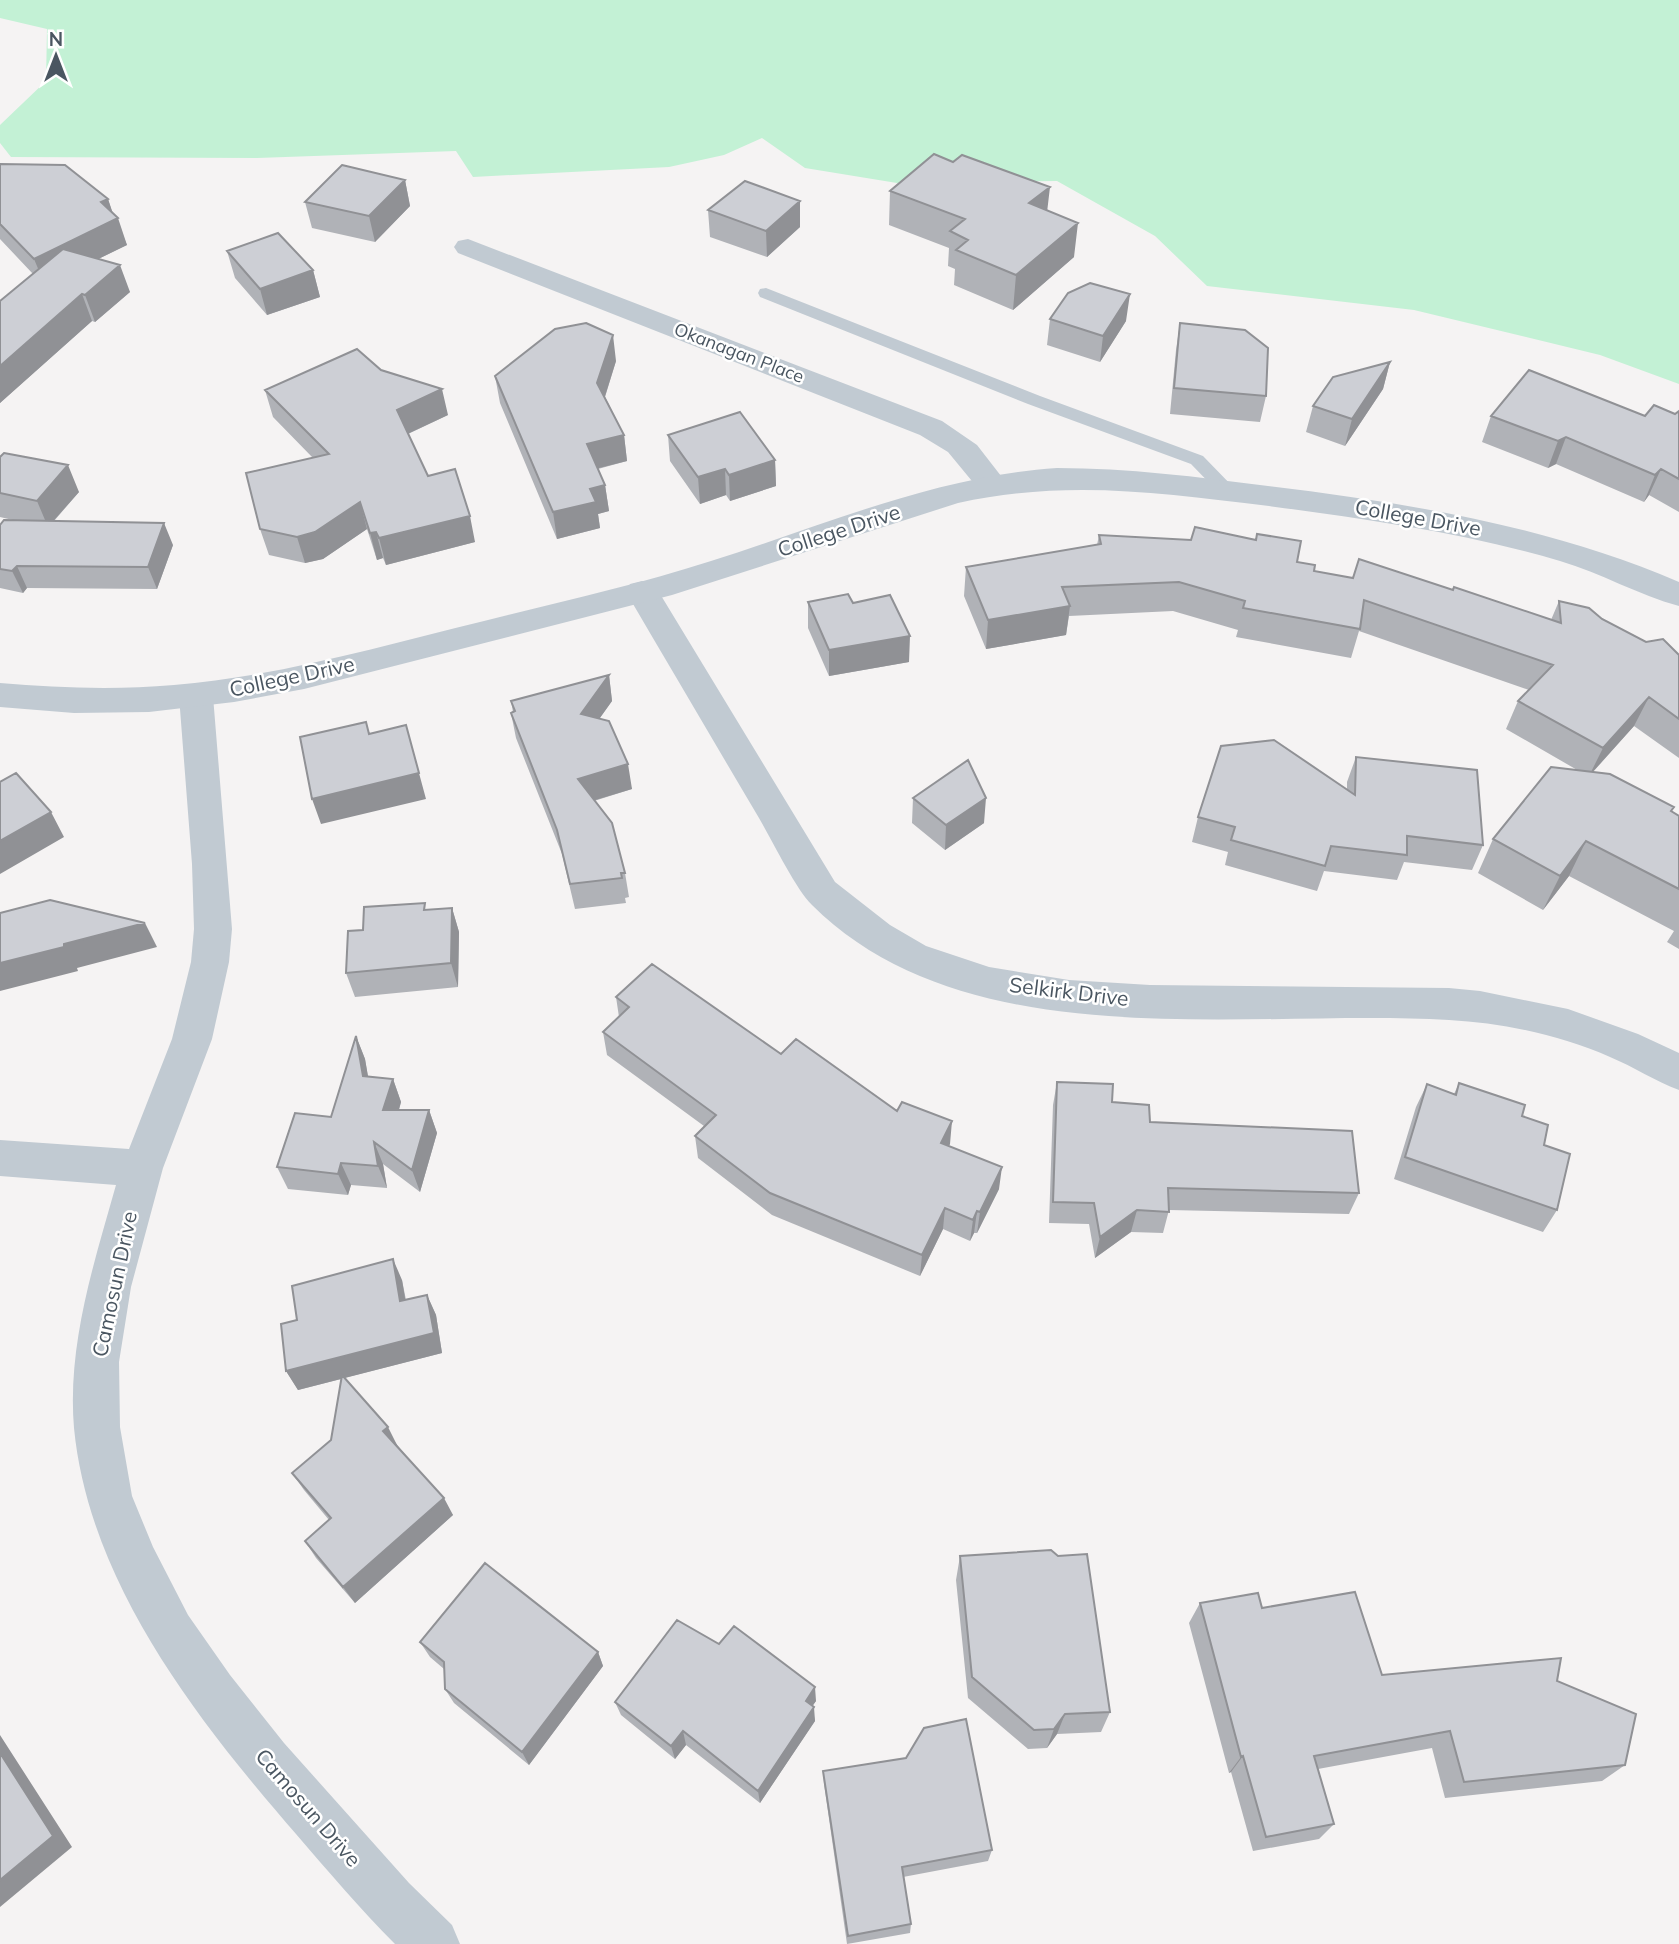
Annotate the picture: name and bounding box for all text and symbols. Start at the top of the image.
north arrow [21,21,91,91]
text: N [49,27,63,51]
street label: Okanagan Place [671,317,807,388]
street label: College Drive [1353,493,1483,541]
street label: College Drive [774,498,903,562]
street label: College Drive [227,650,357,702]
street label: Selkirk Drive [1008,971,1130,1011]
street label: Camosun Drive [86,1209,142,1359]
street label: Camosun Drive [250,1743,367,1872]

